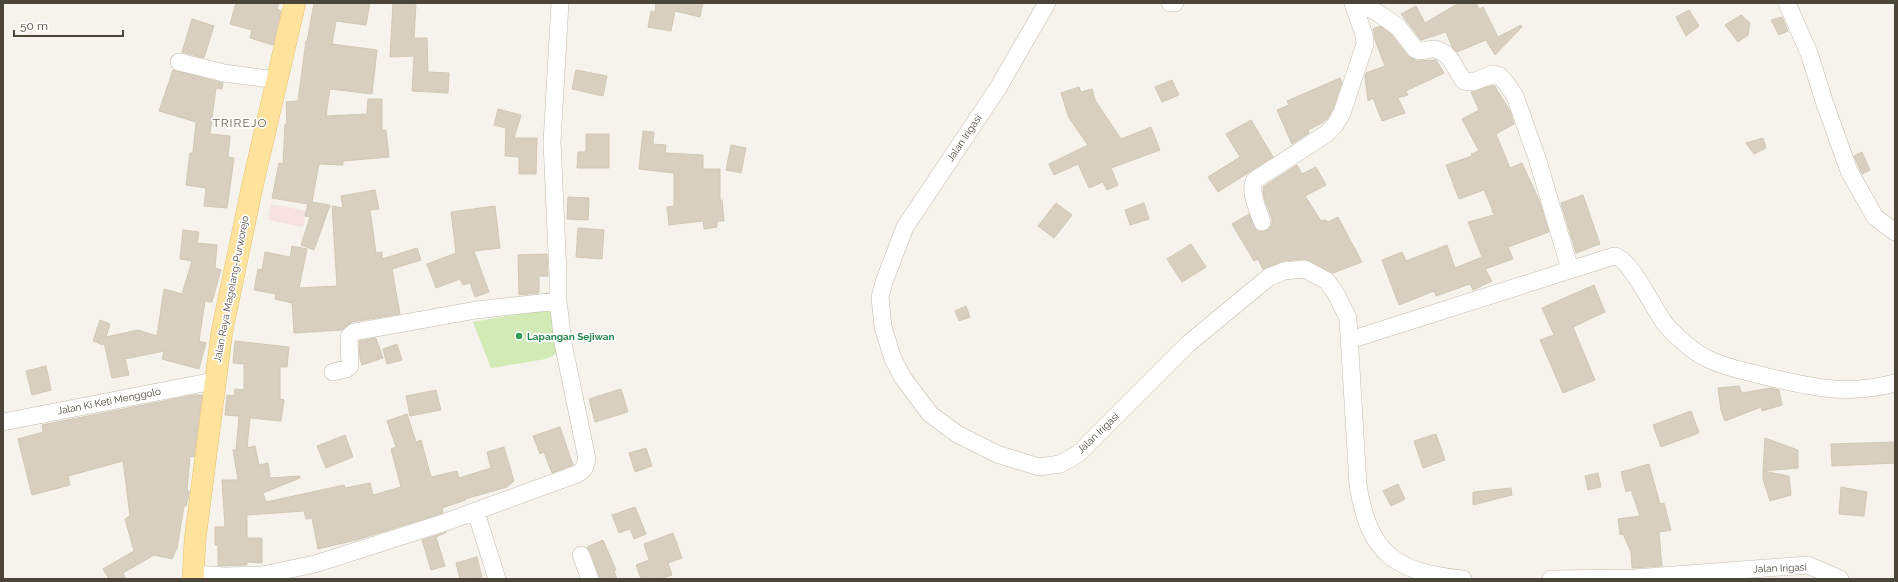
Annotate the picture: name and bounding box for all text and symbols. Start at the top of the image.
scale bar [14,12,123,38]
text: 50 m [20,19,48,33]
street label: Jalan Irigasi [944,113,984,163]
district label: TRIREJO [212,116,268,130]
street label: Jalan Raya Magelang-Purworejo [211,215,251,363]
marker: Lapangan Sejiwan [514,331,524,341]
place label: Lapangan Sejiwan [527,331,615,342]
street label: Jalan Ki Keti Menggolo [56,386,162,416]
street label: Jalan Irigasi [1075,410,1121,456]
street label: Jalan Irigasi [1753,562,1807,574]

